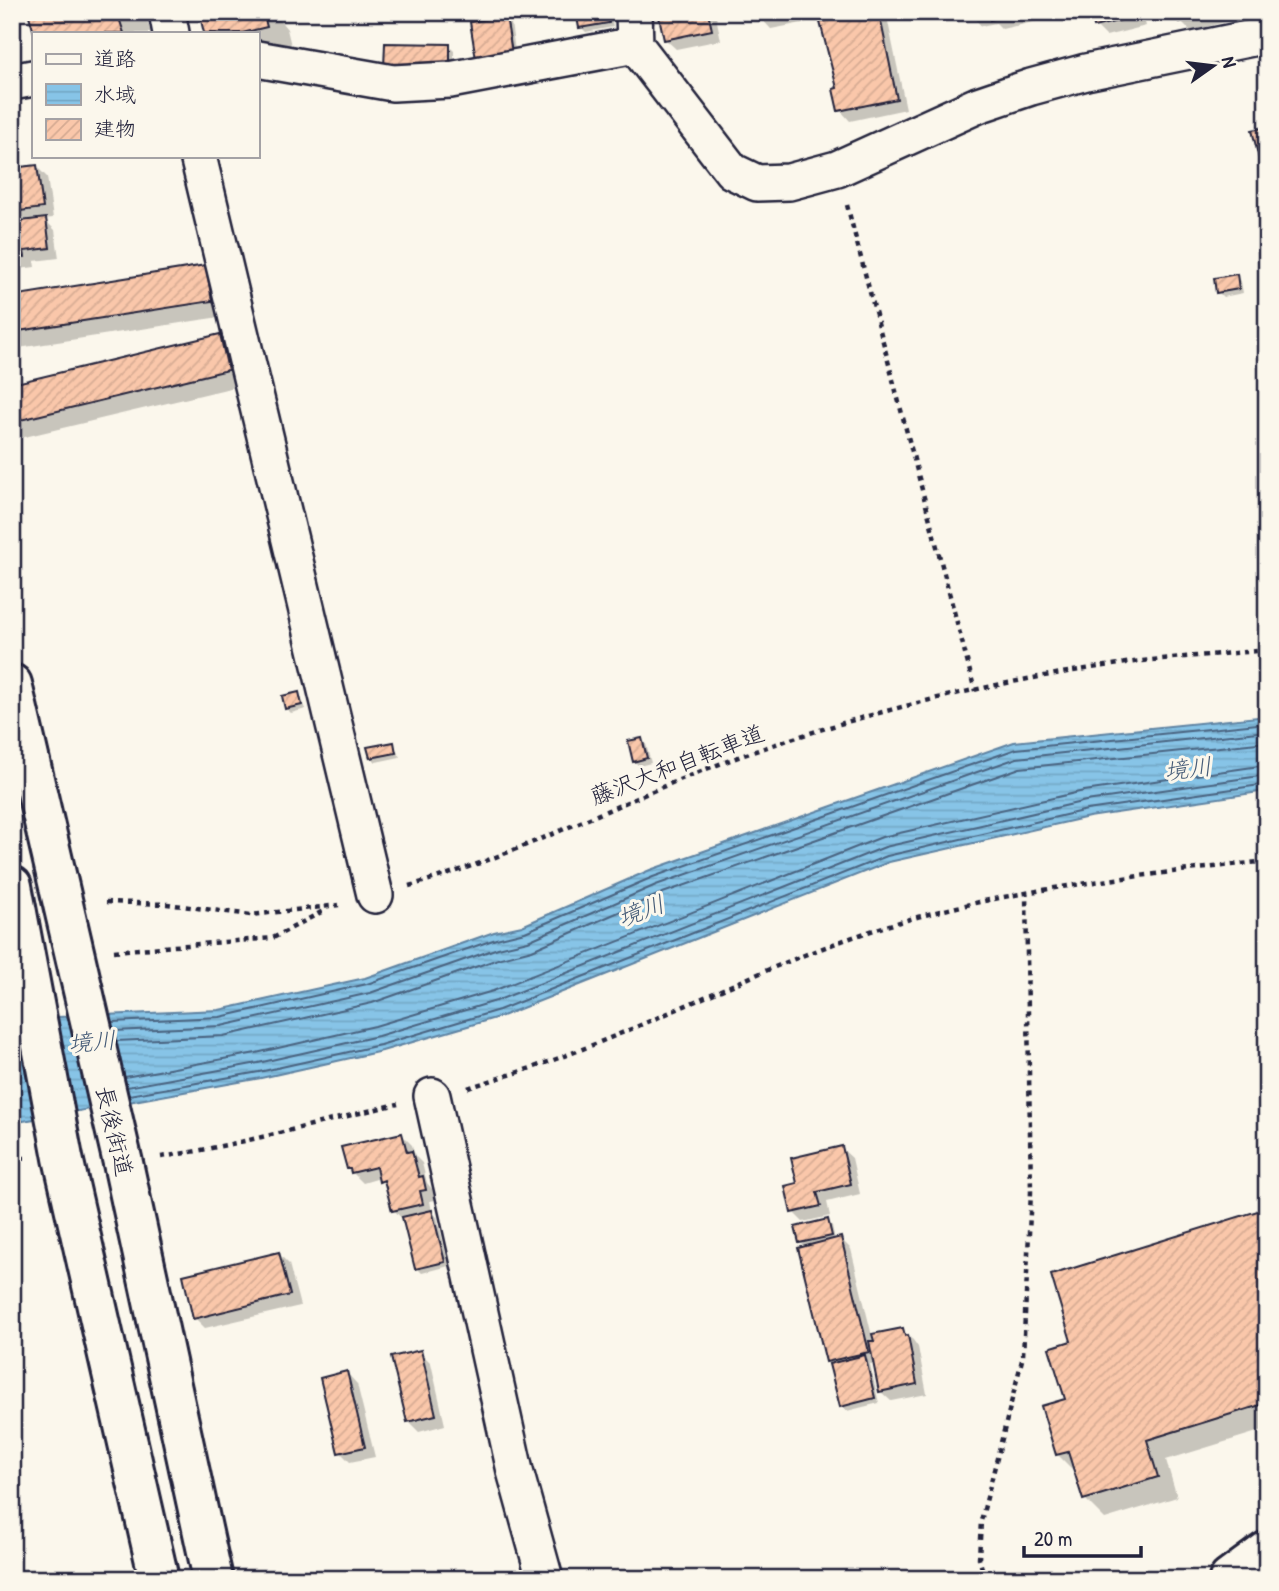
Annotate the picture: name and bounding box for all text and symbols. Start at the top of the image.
legend [32,32,259,158]
north arrow [1178,32,1248,102]
text: 道路 [94,44,136,73]
text: N [1216,54,1243,70]
text: 水域 [94,80,136,109]
text: 建物 [94,114,136,143]
street label: 藤沢大和自転車道 [586,717,768,811]
water label: 境川 [1162,749,1214,787]
water label: 境川 [613,887,669,933]
water label: 境川 [67,1023,117,1059]
street label: 長後街道 [90,1083,140,1179]
scale bar [1024,1514,1141,1558]
text: 20 m [1034,1524,1072,1553]

